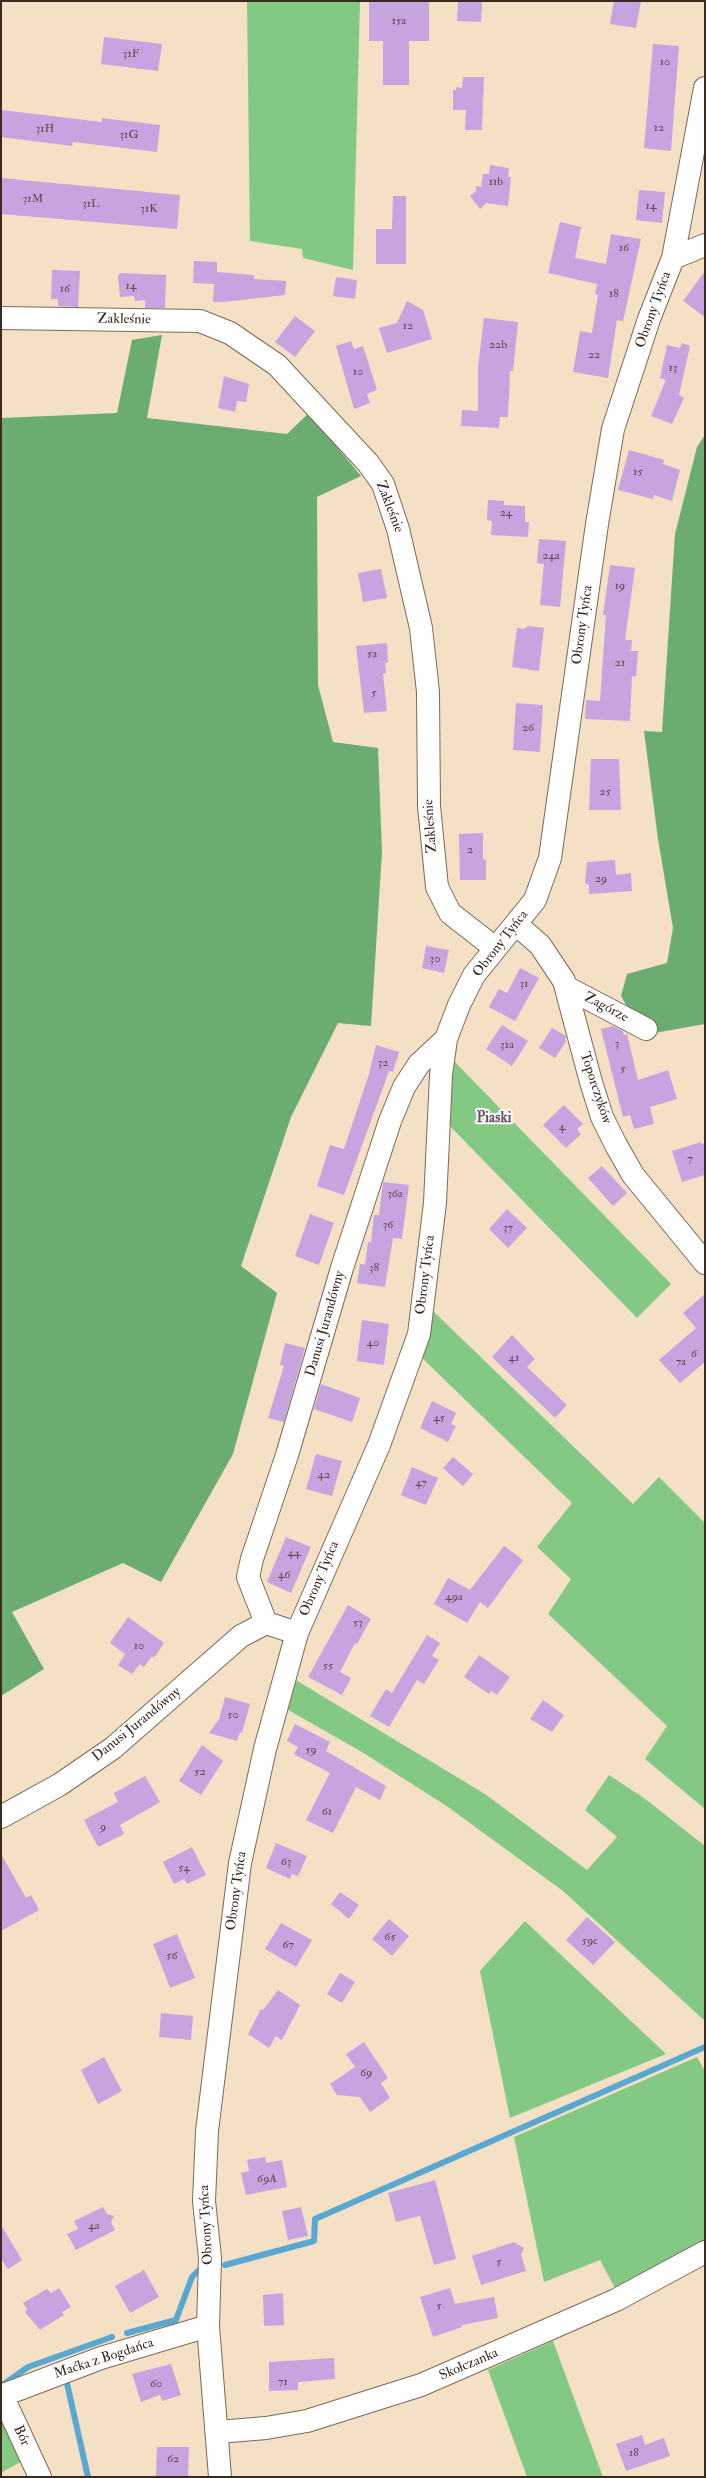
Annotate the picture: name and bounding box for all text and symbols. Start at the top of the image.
house number: 15a [392,14,406,28]
house number: 31F [123,47,139,61]
house number: 10 [660,55,670,69]
house number: 12 [654,121,664,135]
house number: 31H [36,122,54,136]
house number: 31G [120,128,138,142]
house number: 11b [489,175,503,189]
house number: 31M [23,192,43,206]
house number: 31L [82,197,100,211]
house number: 14 [646,199,656,213]
house number: 31K [140,202,158,216]
house number: 16 [619,241,629,255]
street label: Obrony Tyńca [632,270,676,350]
house number: 14 [126,279,136,293]
house number: 16 [60,282,70,296]
house number: 18 [609,287,619,301]
street label: Zakleśnie [97,311,151,329]
house number: 12 [403,319,413,333]
house number: 22b [489,338,507,352]
house number: 22 [588,348,600,362]
house number: 13 [669,361,677,375]
house number: 10 [353,365,363,379]
house number: 15 [633,465,643,479]
street label: Zakleśnie [372,479,406,535]
house number: 24 [500,506,512,520]
house number: 24a [542,549,560,563]
house number: 19 [615,579,625,593]
street label: Obrony Tyńca [569,584,597,666]
house number: 5a [367,647,377,661]
house number: 21 [615,656,625,670]
house number: 5 [371,686,377,700]
house number: 26 [522,721,534,735]
house number: 25 [599,785,611,799]
street label: Zakleśnie [421,799,441,853]
house number: 2 [467,843,473,857]
house number: 29 [595,872,607,886]
street label: Obrony Tyńca [470,907,532,981]
house number: 30 [430,952,440,966]
house number: 31 [520,977,528,991]
street label: Zagórze [581,989,631,1027]
house number: 3 [615,1037,619,1051]
house number: 31a [500,1038,514,1052]
street label: Toporczyków [575,1050,615,1126]
house number: 32 [378,1056,388,1070]
house number: 5 [620,1062,626,1076]
district label: Piaski [476,1110,512,1128]
house number: 4 [559,1120,565,1134]
house number: 7 [687,1152,693,1166]
house number: 36a [387,1187,403,1201]
house number: 36 [383,1218,393,1232]
house number: 37 [503,1221,513,1235]
street label: Obrony Tyńca [413,1234,439,1316]
house number: 38 [369,1261,379,1275]
street label: Danusi Jurandówny [303,1269,349,1379]
house number: 40 [367,1336,379,1350]
house number: 6 [691,1347,697,1361]
house number: 41 [509,1351,519,1365]
house number: 7a [676,1355,686,1369]
house number: 45 [433,1411,445,1425]
house number: 42 [318,1468,330,1482]
house number: 47 [415,1476,427,1490]
street label: Obrony Tyńca [297,1539,343,1619]
house number: 44 [288,1546,300,1560]
house number: 46 [278,1568,290,1582]
house number: 49a [445,1590,463,1604]
house number: 53 [353,1616,363,1630]
house number: 10 [134,1639,144,1653]
house number: 55 [323,1659,333,1673]
street label: Danusi Jurandówny [89,1684,185,1766]
house number: 50 [227,1708,239,1722]
house number: 59 [305,1743,317,1757]
house number: 52 [194,1765,206,1779]
house number: 61 [322,1805,332,1819]
house number: 9 [100,1820,106,1834]
street label: Obrony Tyńca [223,1850,251,1932]
house number: 63 [281,1855,291,1869]
house number: 54 [178,1861,190,1875]
house number: 65 [384,1930,396,1944]
house number: 59c [582,1934,598,1948]
house number: 67 [282,1938,294,1952]
house number: 56 [166,1949,178,1963]
house number: 69 [360,2066,372,2080]
house number: 69A [257,2172,277,2186]
street label: Obrony Tyńca [197,2185,217,2265]
house number: 4a [88,2219,100,2233]
house number: 5 [496,2255,502,2269]
house number: 5 [436,2299,442,2313]
street label: Maćka z Bogdańca [52,2335,156,2383]
street label: Skołczanka [437,2345,501,2385]
house number: 71 [278,2375,288,2389]
house number: 60 [150,2377,162,2391]
street label: Bór [9,2423,33,2449]
house number: 18 [629,2446,639,2460]
house number: 62 [167,2452,179,2466]

